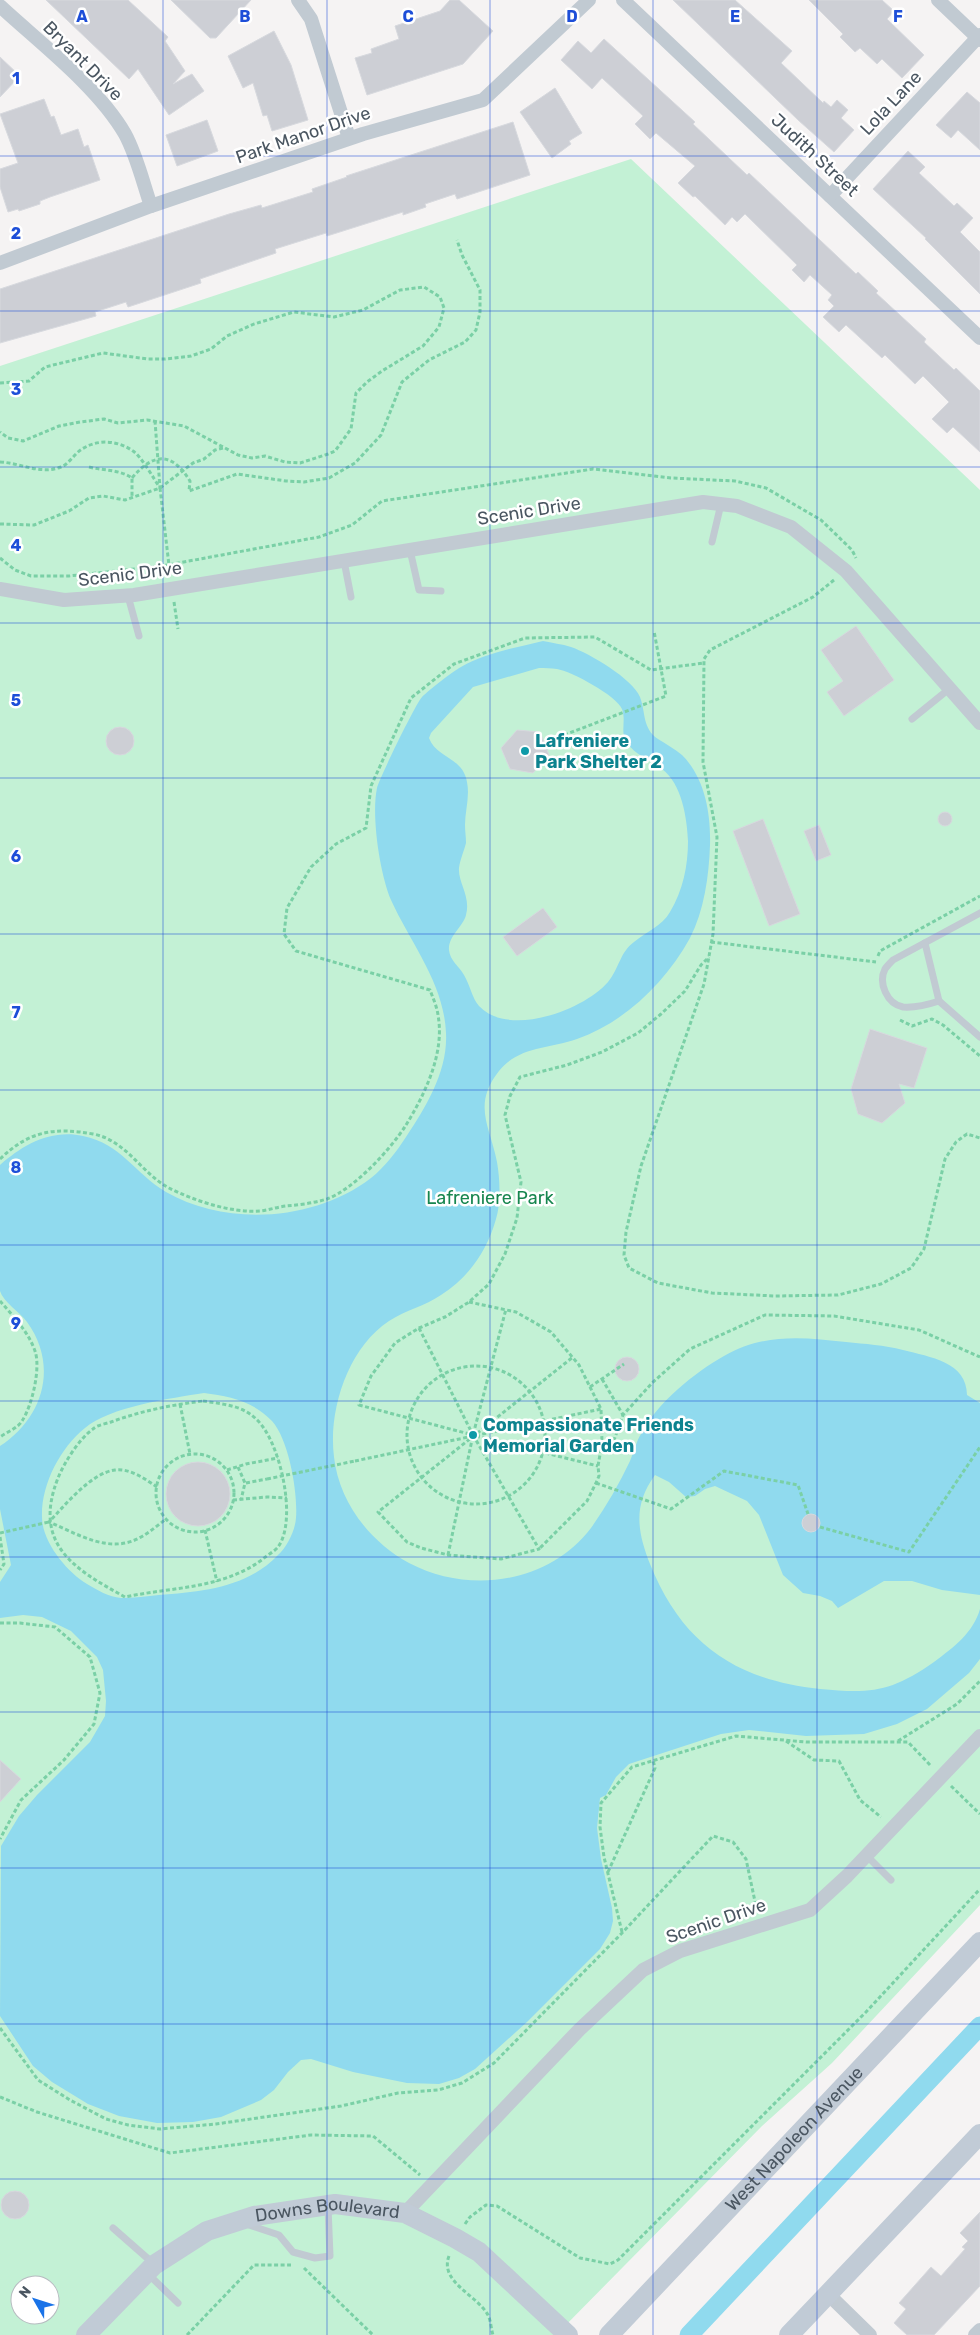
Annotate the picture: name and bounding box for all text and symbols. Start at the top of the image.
text: A [76,7,88,26]
text: B [239,7,251,26]
text: C [402,7,414,26]
text: D [566,7,578,26]
text: E [730,7,740,26]
text: F [893,7,903,26]
street label: Bryant Drive [38,16,128,106]
street label: Lola Lane [856,66,926,140]
text: 1 [12,69,20,88]
street label: Park Manor Drive [233,102,373,168]
street label: Judith Street [767,109,863,201]
text: 2 [11,224,21,243]
text: 3 [11,380,21,399]
street label: Scenic Drive [476,492,582,530]
text: 4 [11,536,22,555]
street label: Scenic Drive [77,557,183,591]
text: 5 [11,691,21,710]
place label: Lafreniere Park Shelter 2 [535,730,662,773]
marker: Lafreniere Park Shelter 2 [519,745,531,757]
text: 6 [11,847,21,866]
text: 7 [11,1003,21,1022]
text: 8 [11,1158,22,1177]
park label: Lafreniere Park [426,1187,555,1209]
text: 9 [11,1314,21,1333]
place label: Compassionate Friends Memorial Garden [483,1414,694,1457]
marker: Compassionate Friends Memorial Garden [467,1429,479,1441]
street label: Scenic Drive [663,1894,769,1948]
street label: West Napoleon Avenue [721,2062,868,2216]
street label: Downs Boulevard [254,2193,401,2227]
north arrow [10,2275,60,2325]
text: N [16,2283,35,2301]

